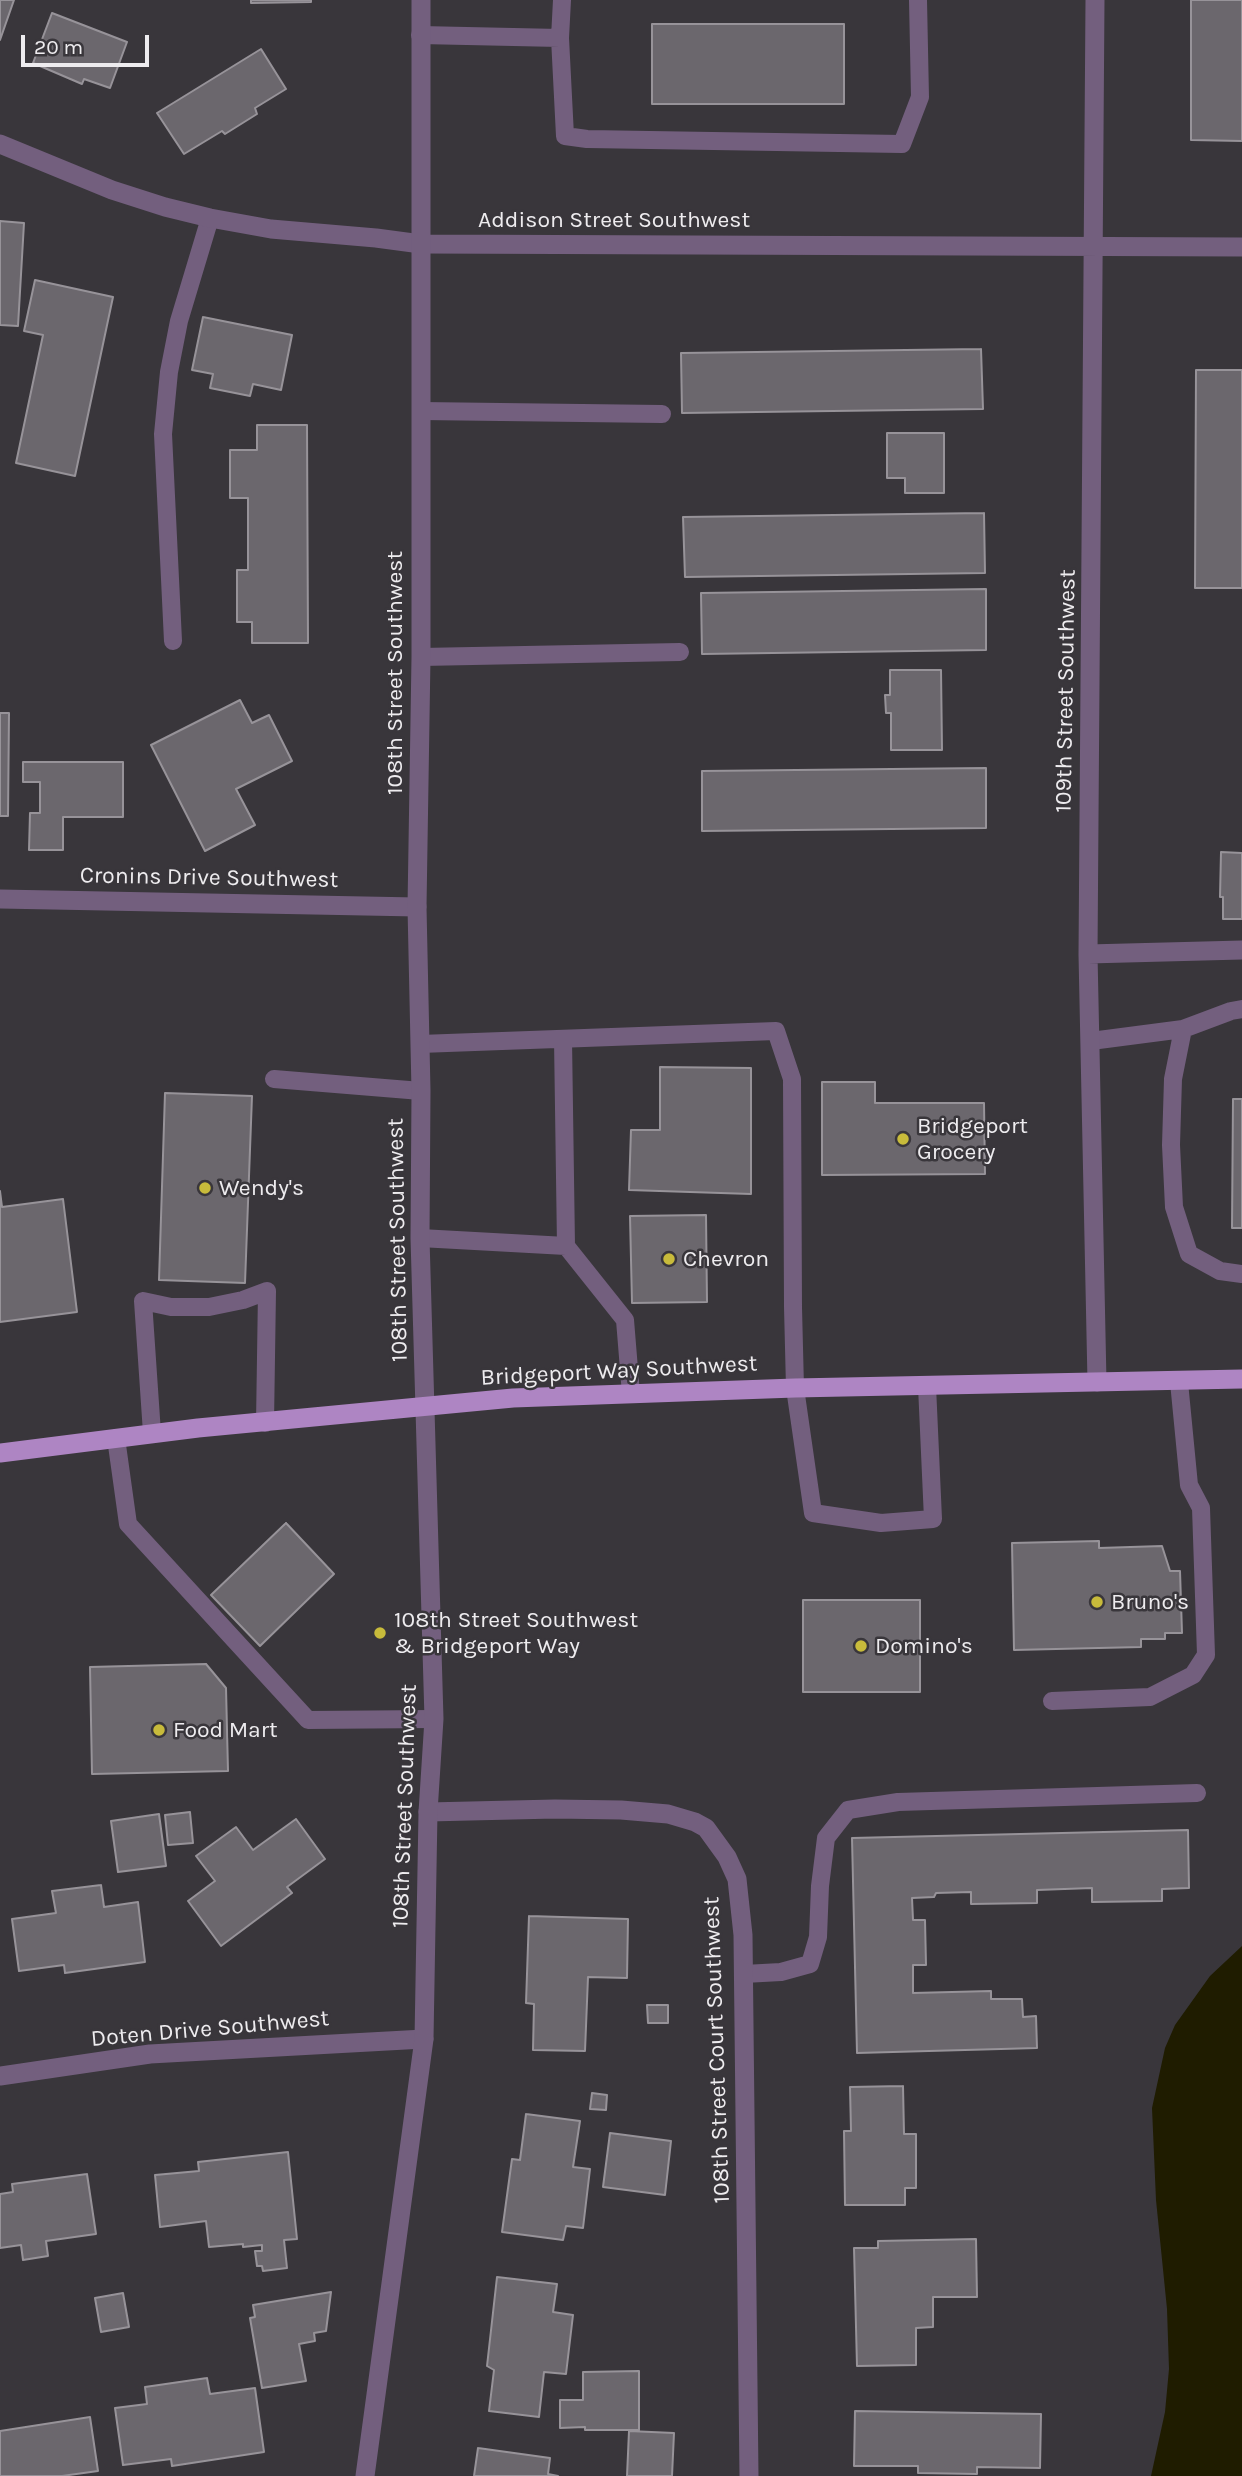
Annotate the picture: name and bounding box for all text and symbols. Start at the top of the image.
scale bar [24,21,152,65]
text: 20 m [34,35,83,59]
street label: Addison Street Southwest [478,206,750,234]
street label: 108th Street Southwest [381,551,409,795]
street label: 109th Street Southwest [1050,569,1082,813]
street label: Cronins Drive Southwest [80,862,338,894]
place label: Bridgeport Grocery [917,1112,1028,1166]
street label: 108th Street Southwest [382,1118,414,1362]
marker: Bridgeport Grocery [895,1131,911,1147]
place label: Wendy's [219,1174,304,1202]
marker: Wendy's [197,1180,213,1196]
place label: Chevron [683,1245,769,1273]
marker: Chevron [661,1251,677,1267]
street label: Bridgeport Way Southwest [480,1350,758,1392]
place label: Bruno's [1111,1588,1189,1616]
marker: Bruno's [1089,1594,1105,1610]
place label: 108th Street Southwest & Bridgeport Way [394,1606,638,1660]
marker: 108th Street Southwest & Bridgeport Way [372,1625,388,1641]
place label: Domino's [875,1632,973,1660]
marker: Domino's [853,1638,869,1654]
street label: 108th Street Southwest [387,1684,423,1928]
place label: Food Mart [173,1716,278,1744]
marker: Food Mart [151,1722,167,1738]
street label: 108th Street Court Southwest [698,1896,736,2204]
street label: Doten Drive Southwest [90,2005,330,2053]

